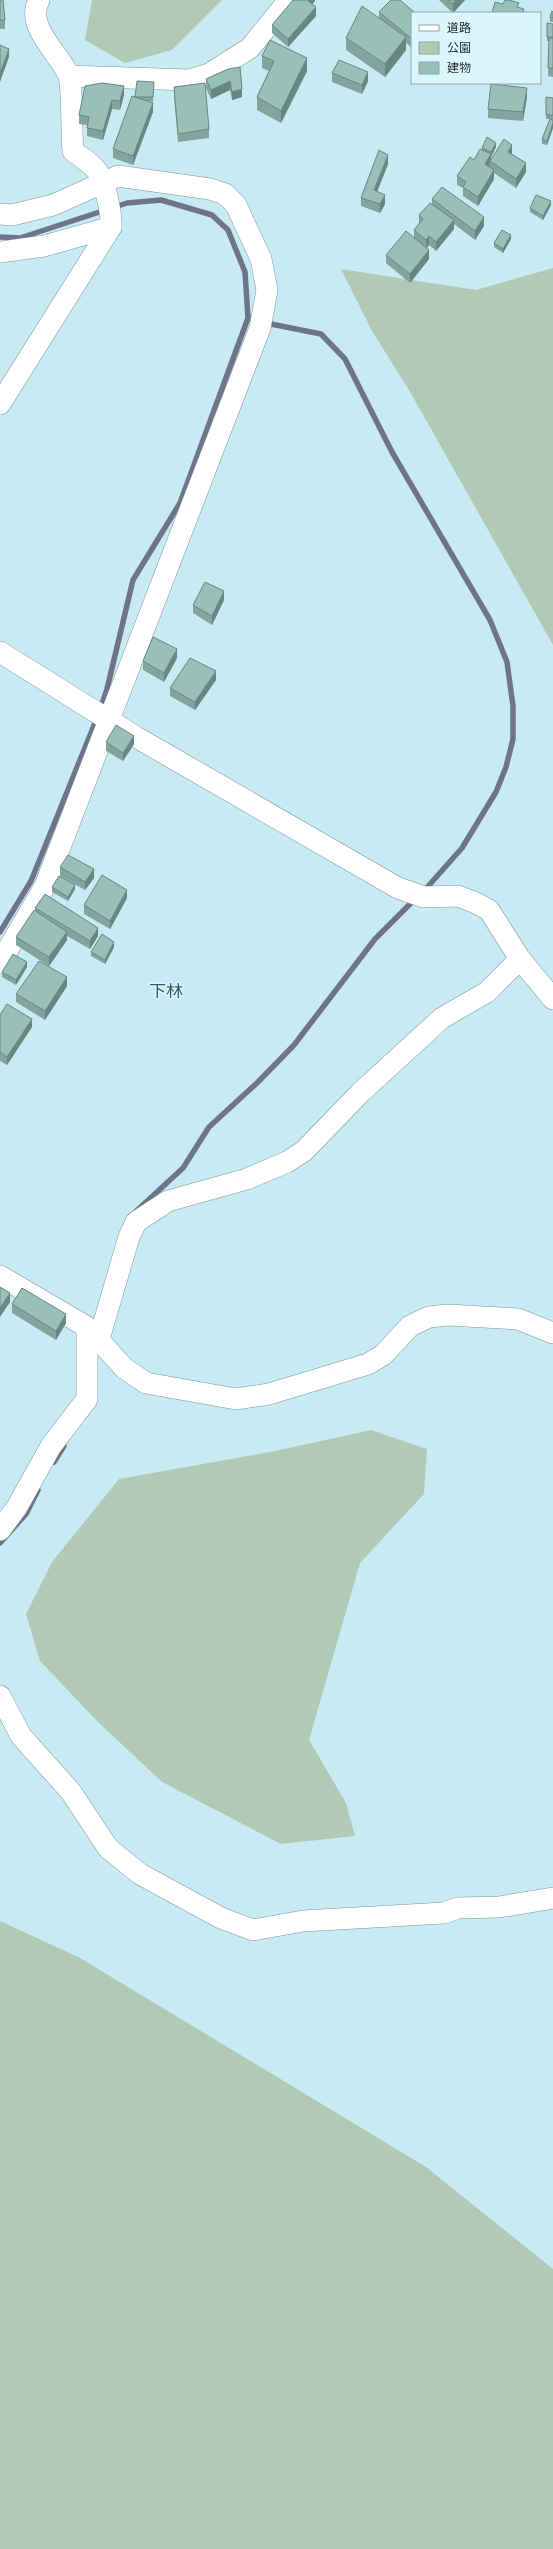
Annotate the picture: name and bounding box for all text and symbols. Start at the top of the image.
legend [411,12,541,84]
text: 道路 [447,19,471,37]
text: 公園 [447,39,471,57]
text: 建物 [447,59,471,77]
district label: 下林 [149,979,183,1003]

